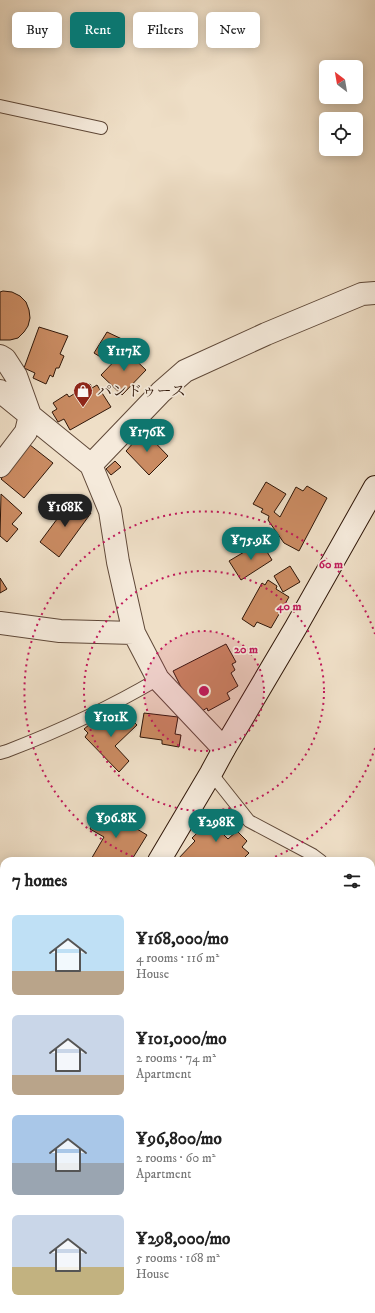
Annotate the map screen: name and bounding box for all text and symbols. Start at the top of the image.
chip: Buy [12,12,62,48]
chip: Rent [70,12,125,48]
chip: Filters [133,12,198,48]
chip: New [206,12,260,48]
north arrow [319,60,363,104]
map controls [319,60,363,156]
button: locate [319,112,363,156]
pin: ¥117K [96,338,152,372]
text: ¥117K [107,343,141,359]
shop icon: パンドゥース [72,380,94,408]
place label: パンドゥース [97,382,186,401]
pin: ¥176K [119,419,175,453]
text: ¥176K [129,424,165,440]
pin: ¥168K [37,494,93,528]
text: ¥168K [47,499,83,515]
pin: ¥75.9K [218,527,284,561]
text: ¥75.9K [231,532,271,548]
text: 60 m [319,557,343,572]
text: 40 m [276,599,301,614]
text: 20 m [234,642,258,657]
centre of rings [197,684,211,698]
pin: ¥101K [83,704,139,738]
text: ¥101K [94,709,128,725]
pin: ¥96.8K [83,805,149,839]
pin: ¥298K [188,809,244,843]
text: ¥96.8K [96,810,136,826]
text: ¥298K [197,814,235,830]
text: 7 homes [12,870,67,892]
icon: filters [341,870,363,892]
text: ¥168,000/mo [136,928,229,950]
icon: home [44,931,92,979]
text: 4 rooms · 116 m² [136,950,219,966]
text: House [136,966,169,982]
text: ¥101,000/mo [136,1028,227,1050]
icon: home [44,1031,92,1079]
text: 2 rooms · 74 m² [136,1050,216,1066]
text: Apartment [136,1066,191,1082]
text: ¥96,800/mo [136,1128,222,1150]
icon: home [44,1131,92,1179]
text: 2 rooms · 60 m² [136,1150,216,1166]
text: Apartment [136,1166,191,1182]
text: ¥298,000/mo [136,1228,230,1250]
icon: home [44,1231,92,1279]
text: 5 rooms · 168 m² [136,1250,220,1266]
text: House [136,1266,169,1282]

